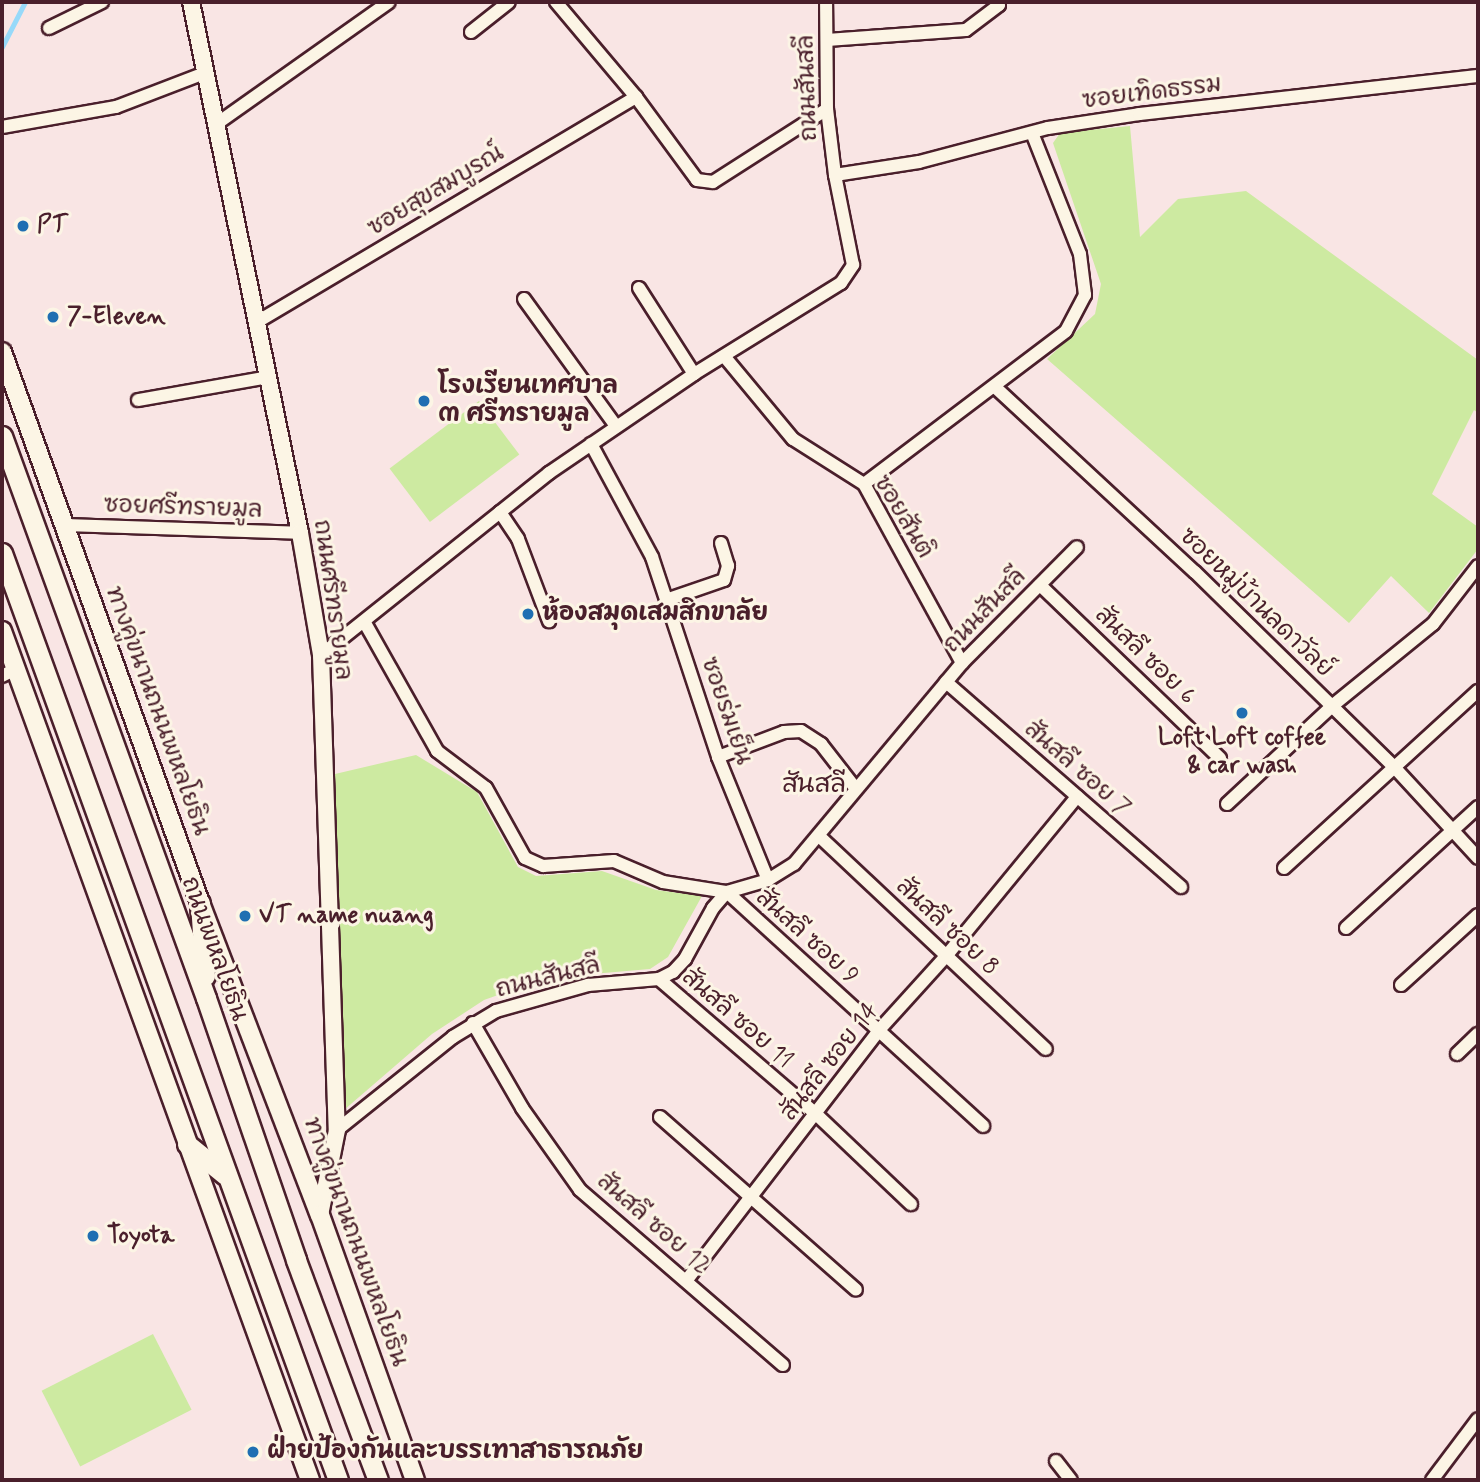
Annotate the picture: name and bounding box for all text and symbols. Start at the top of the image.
street label: ถนนสันสลี [792,34,824,142]
street label: ซอยเทิดธรรม [1081,70,1223,116]
street label: ซอยสุขสมบูรณ์ [363,139,509,243]
place label: PT [37,212,68,240]
marker: PT [15,218,31,234]
place label: 7-Eleven [67,303,166,331]
marker: 7-Eleven [45,309,61,325]
place label: โรงเรียนเทศบาล ๓ ศรีทรายมูล [438,373,618,429]
marker: โรงเรียนเทศบาล ๓ ศรีทรายมูล [416,393,432,409]
street label: ซอยสันติ [867,470,939,564]
street label: ซอยศรีทรายมูล [103,491,263,525]
street label: ถนนศรีทรายมูล [306,518,358,682]
street label: ซอยหมู่บ้านลดาวัลย์ [1173,522,1339,684]
street label: ถนนสันสลี [938,563,1032,659]
street label: ทางคู่ขนานถนนพหลโยธิน [98,583,216,839]
place label: ห้องสมุดเสมสิกขาลัย [542,600,768,628]
street label: สันสลี ซอย 6 [1089,601,1201,711]
marker: ห้องสมุดเสมสิกขาลัย [520,606,536,622]
street label: ซอยร่มเย็น [694,653,758,769]
marker: Loft Loft coffee & car wash [1234,705,1250,721]
street label: สันสลี ซอย 7 [1018,715,1136,823]
place label: Loft Loft coffee & car wash [1158,724,1326,780]
district label: สันสลี [782,770,846,802]
street label: สันสลี ซอย 8 [890,872,1004,982]
street label: ถนนพหลโยธิน [175,873,253,1025]
street label: สันสลี ซอย 9 [750,883,864,991]
place label: VT name nuang [259,902,422,930]
marker: VT name nuang [237,908,253,924]
street label: ถนนสันสลี [493,951,603,1005]
street label: สันสลี ซอย 11 [676,963,798,1075]
street label: สันสลี ซอย 14 [775,997,885,1127]
street label: ทางคู่ขนานถนนพหลโยธิน [296,1114,414,1370]
street label: สันสลี ซอย 12 [591,1167,715,1281]
place label: Toyota [107,1222,174,1250]
marker: Toyota [85,1228,101,1244]
place label: ฝ่ายป้องกันและบรรเทาสาธารณภัย [267,1438,643,1466]
marker: ฝ่ายป้องกันและบรรเทาสาธารณภัย [245,1444,261,1460]

